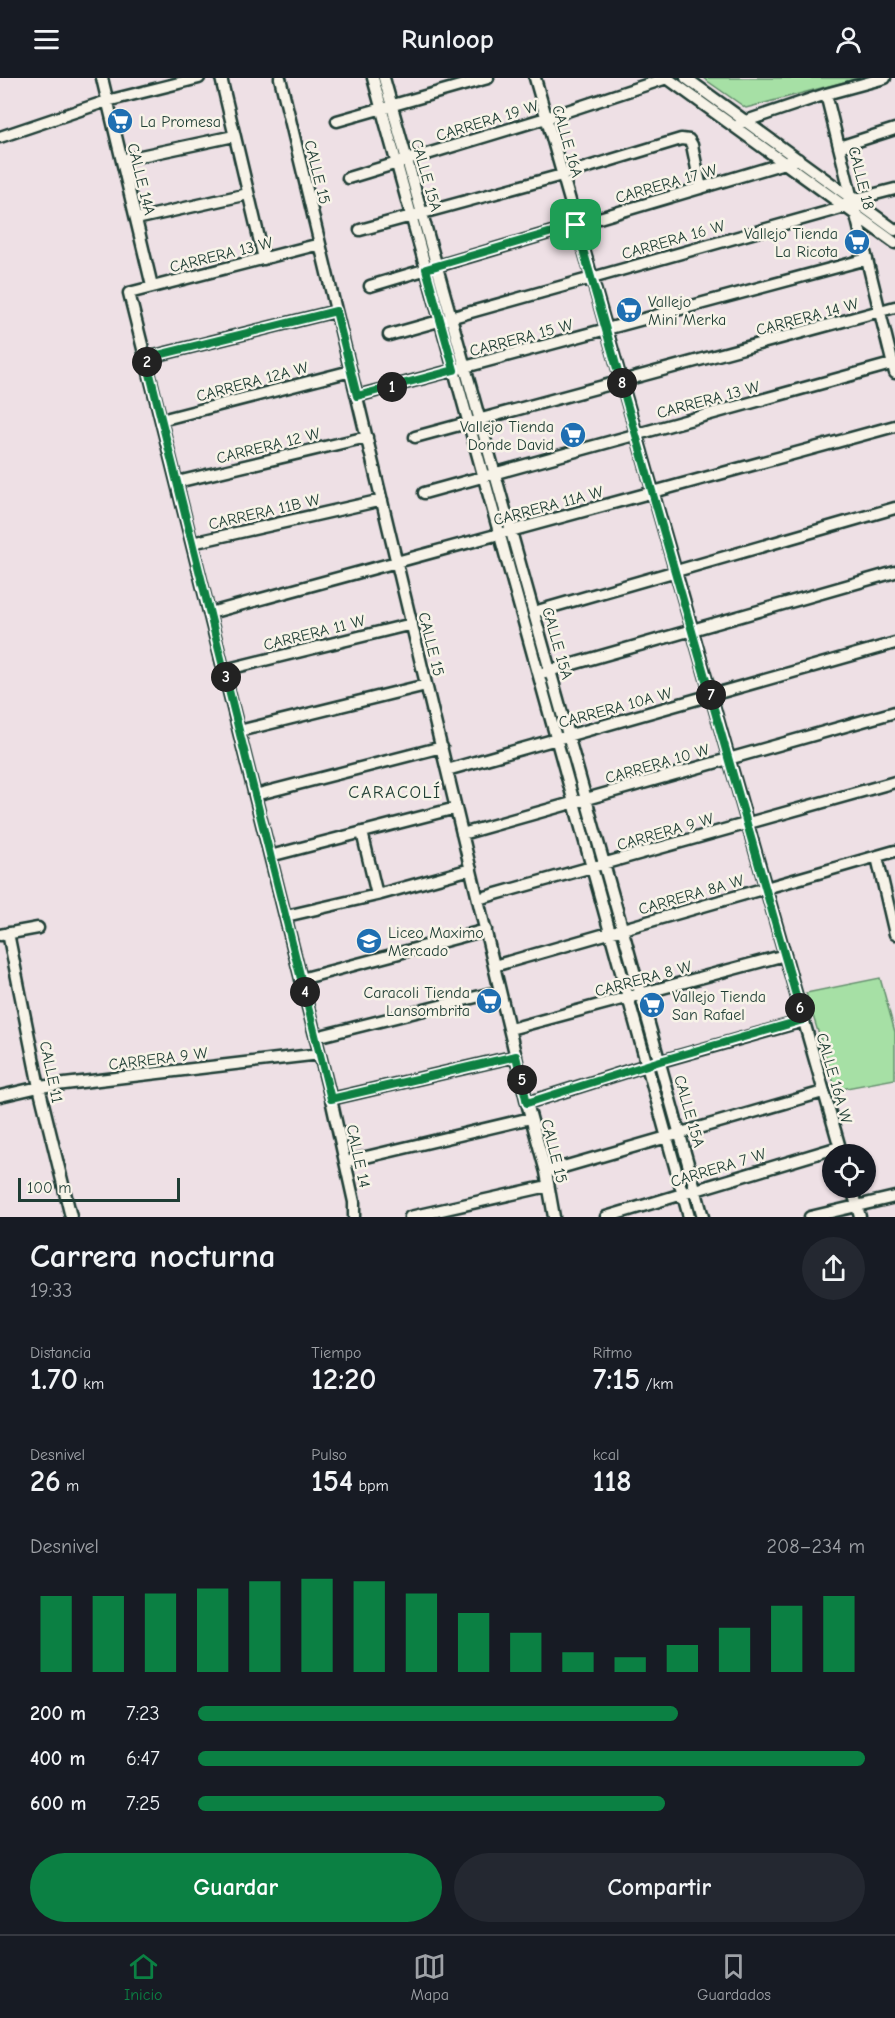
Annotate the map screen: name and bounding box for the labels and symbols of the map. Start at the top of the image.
street label: CARRERA 19 W [434,97,541,145]
street label: CALLE 16A [548,103,586,180]
supermarket icon: La Promesa [105,106,135,136]
place label: La Promesa [140,113,221,131]
street label: CALLE 15A [407,137,445,214]
street label: CALLE 15 [300,138,334,206]
street label: CALLE 14A [123,141,159,217]
street label: CALLE 18 [844,145,878,212]
street label: CARRERA 17 W [613,161,719,207]
pin [550,199,601,250]
street label: CARRERA 16 W [620,217,727,263]
place label: Vallejo Tienda La Ricota [744,225,838,261]
supermarket icon: Vallejo Tienda La Ricota [842,227,872,257]
street label: CARRERA 13 W [168,233,275,276]
place label: Vallejo Mini Merka [648,293,726,329]
supermarket icon: Vallejo Mini Merka [614,295,644,325]
street label: CARRERA 14 W [754,295,861,339]
street label: CARRERA 15 W [468,315,575,360]
pin: 2 [132,347,162,377]
street label: CARRERA 12A W [194,358,310,406]
pin: 8 [607,368,637,398]
pin: 1 [377,372,407,402]
street label: CARRERA 13 W [655,378,762,422]
place label: Vallejo Tienda Donde David [460,418,554,454]
supermarket icon: Vallejo Tienda Donde David [558,420,588,450]
street label: CARRERA 12 W [215,424,322,468]
street label: CARRERA 11A W [491,483,605,529]
street label: CARRERA 11B W [207,490,322,534]
street label: CALLE 15A [538,605,576,682]
street label: CALLE 15 [414,610,448,678]
street label: CARRERA 11 W [262,612,367,654]
pin: 3 [211,662,241,692]
pin: 7 [696,680,726,710]
street label: CARRERA 10A W [557,684,674,732]
street label: CARRERA 10 W [603,740,711,787]
district label: CARACOLÍ [348,781,442,803]
street label: CARRERA 9 W [615,810,716,854]
street label: CARRERA 8A W [637,871,746,919]
place label: Liceo Maximo Mercado [388,924,484,960]
school or university icon: Liceo Maximo Mercado [354,926,384,956]
street label: CARRERA 8 W [593,957,694,1001]
pin: 4 [290,977,320,1007]
place label: Caracoli Tienda Lansombrita [363,984,470,1020]
supermarket icon: Caracoli Tienda Lansombrita [474,986,504,1016]
place label: Vallejo Tienda San Rafael [672,988,766,1024]
supermarket icon: Vallejo Tienda San Rafael [637,990,667,1020]
pin: 6 [785,993,815,1023]
street label: CALLE 16A W [812,1031,856,1126]
street label: CALLE 11 [36,1040,66,1105]
street label: CARRERA 9 W [108,1044,209,1074]
pin: 5 [507,1065,537,1095]
street label: CALLE 15A [670,1073,708,1150]
street label: CALLE 15 [537,1117,571,1185]
street label: CALLE 14 [343,1123,373,1189]
street label: CARRERA 7 W [668,1145,768,1191]
scale bar [18,1175,180,1202]

